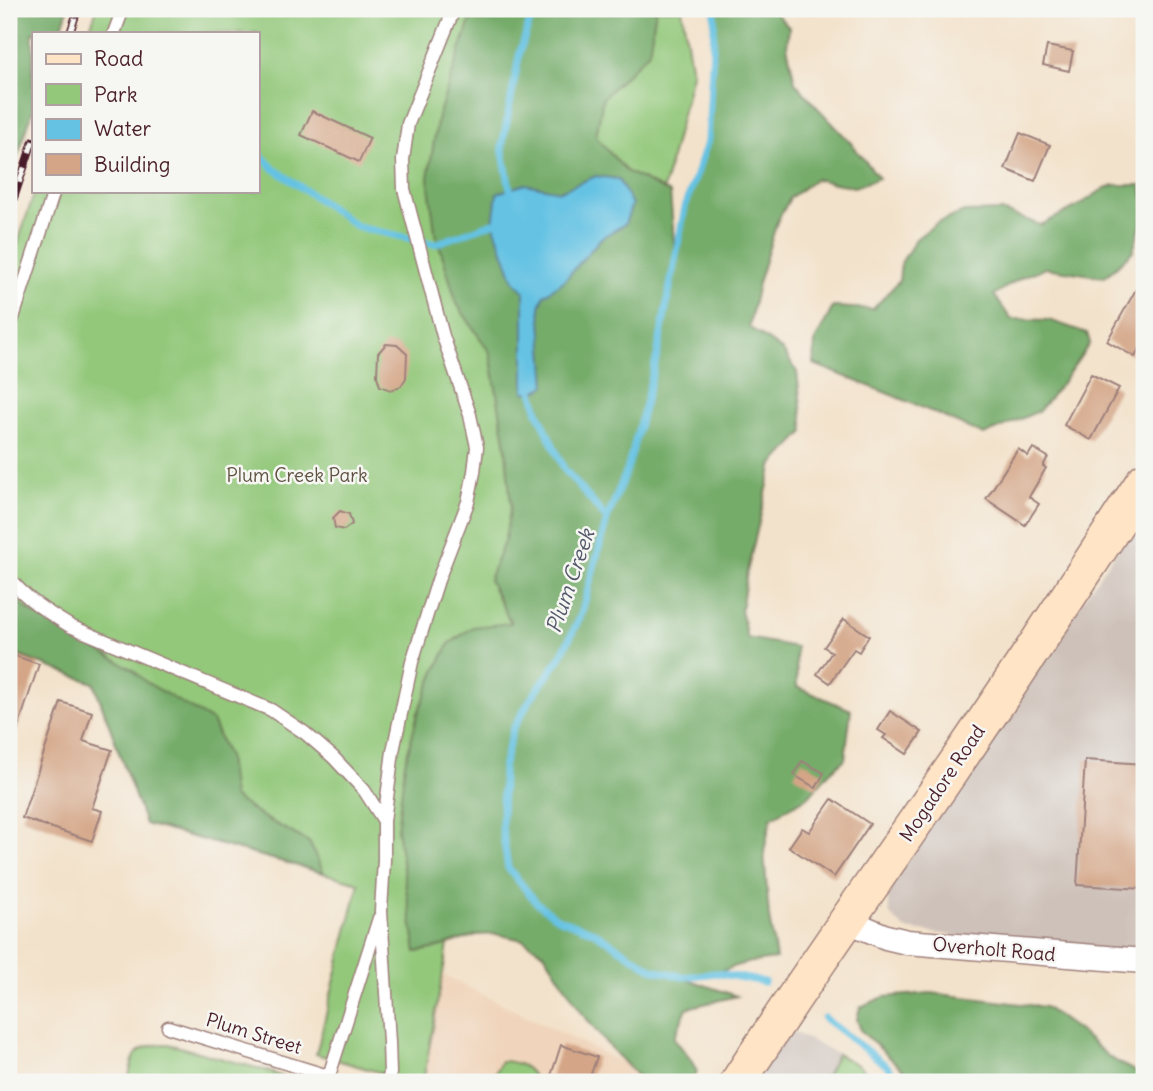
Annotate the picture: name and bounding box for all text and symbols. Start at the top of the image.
legend [32,32,259,192]
text: Road [94,45,143,72]
text: Park [94,81,137,108]
text: Water [94,115,152,142]
text: Building [94,151,170,178]
park label: Plum Creek Park [226,463,368,487]
water label: Plum Creek [540,524,601,636]
street label: Mogadore Road [894,720,990,846]
street label: Overholt Road [932,932,1056,966]
street label: Plum Street [203,1007,305,1059]

